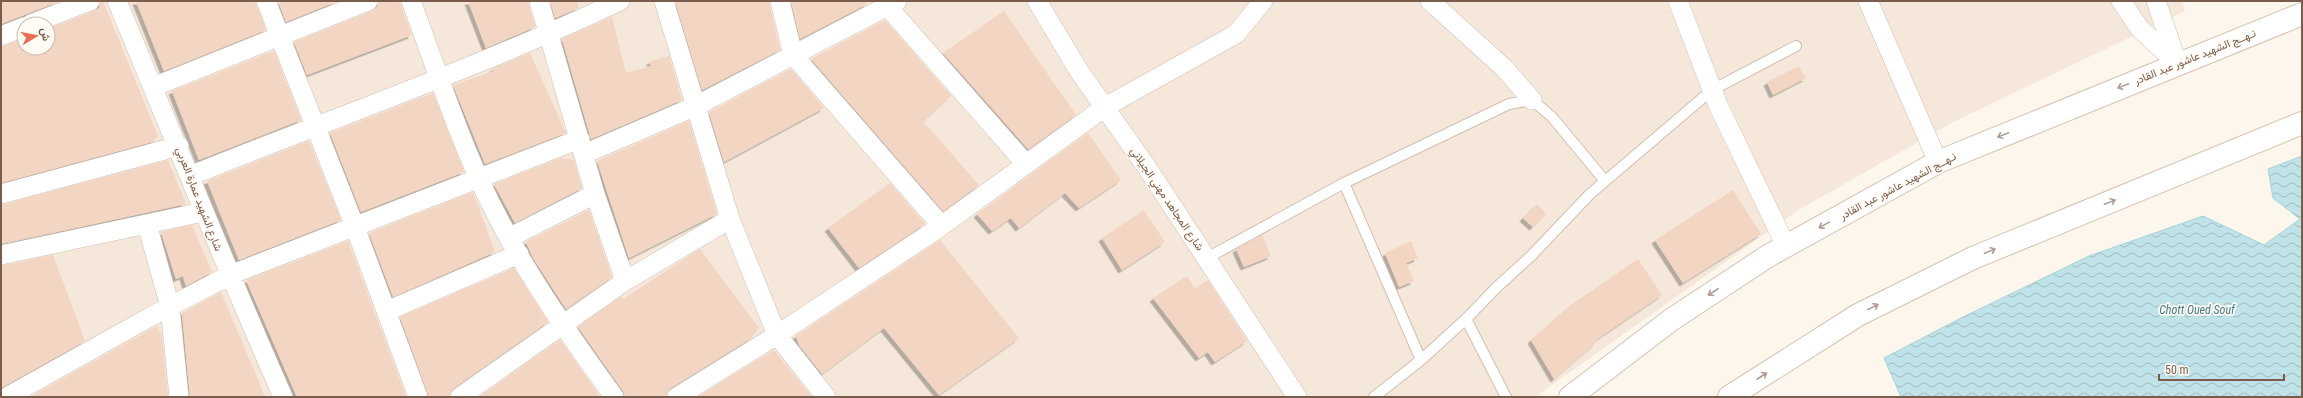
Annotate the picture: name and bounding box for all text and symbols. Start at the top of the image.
north arrow [16,16,56,56]
text: ش [38,27,53,42]
street label: نـهــج الشهيد عاشور عبد القادر [2131,27,2258,89]
one-way arrow [2117,83,2129,91]
one-way arrow [1997,132,2009,140]
street label: شارع الشهيد عمارة العربي [170,145,225,254]
street label: شارع المجاهد مهني الجيلاني [1125,145,1207,255]
street label: نـهــج الشهيد عاشور عبد القادر [1837,150,1959,224]
one-way arrow [2103,197,2115,205]
one-way arrow [1818,222,1830,229]
one-way arrow [1983,247,1995,254]
one-way arrow [1708,288,1719,296]
one-way arrow [1866,303,1878,311]
water label: Chott Oued Souf [2159,303,2236,317]
scale bar [2159,356,2284,382]
text: 50 m [2165,363,2189,377]
one-way arrow [1756,372,1767,380]

